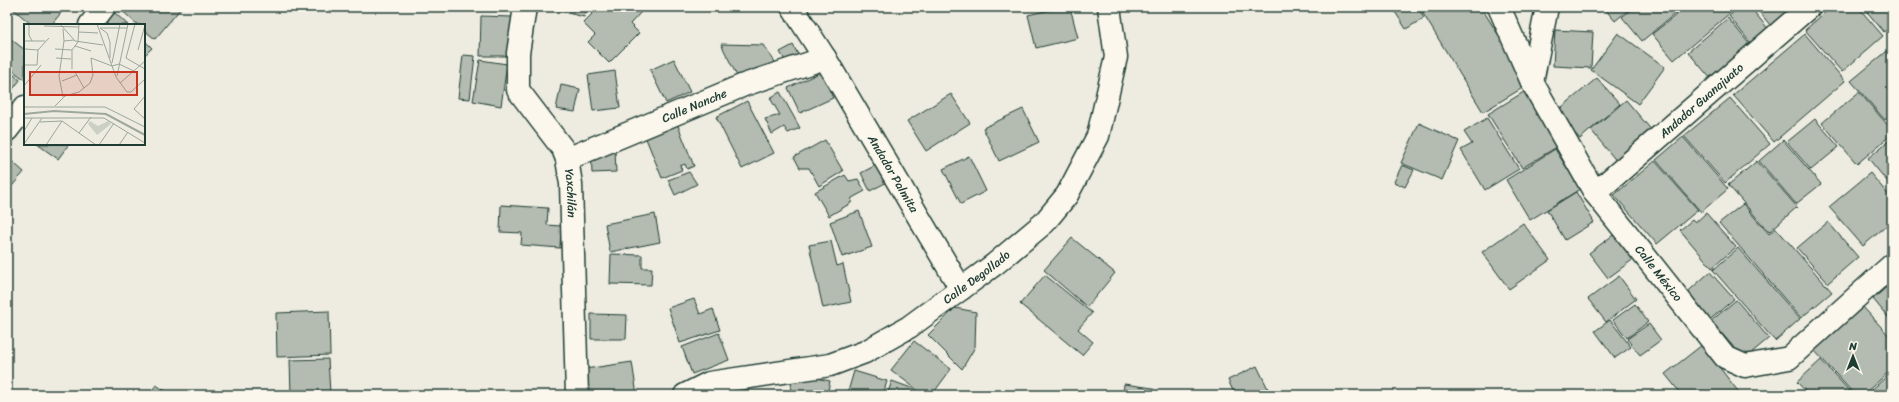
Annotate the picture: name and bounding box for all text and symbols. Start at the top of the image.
inset map [24,24,145,145]
street label: Andador Guanajuato [1653,57,1749,145]
street label: Calle Nanche [658,82,730,129]
street label: Andador Palmita [861,129,925,218]
street label: Yaxchilán [558,167,583,219]
street label: Calle México [1629,240,1688,307]
street label: Calle Degollado [938,244,1015,310]
north arrow [1833,336,1873,376]
text: N [1848,337,1857,356]

